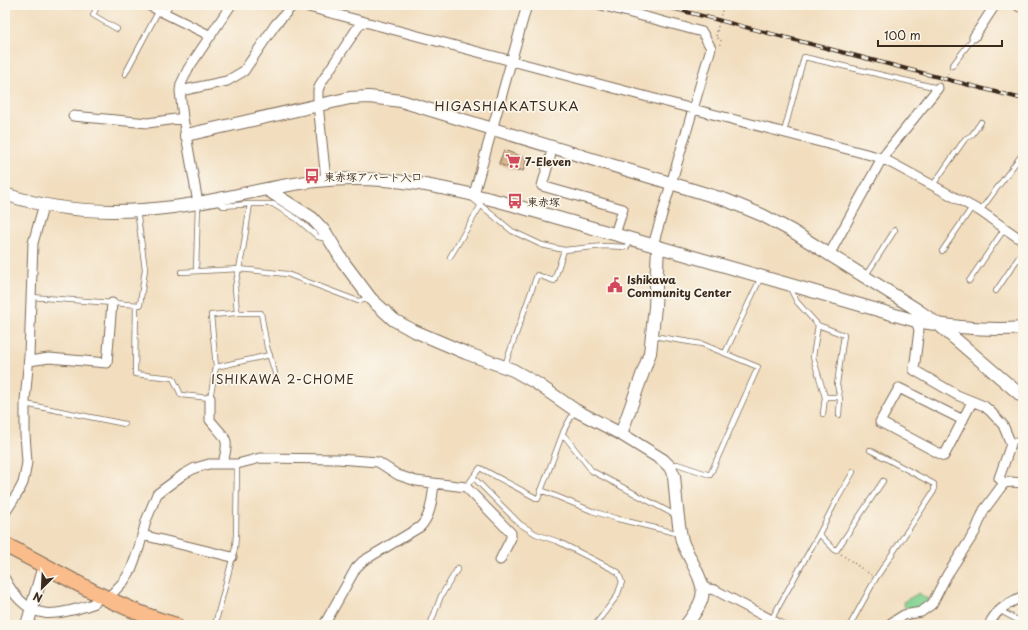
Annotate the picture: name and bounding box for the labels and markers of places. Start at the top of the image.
supermarket icon: 7-Eleven [504,152,522,170]
place label: 7-Eleven [525,153,571,170]
bus stop icon: 東赤塚アパート入口 [303,167,321,185]
place label: 東赤塚アパート入口 [324,168,422,185]
bus stop icon: 東赤塚 [506,192,524,210]
place label: 東赤塚 [527,193,560,210]
place label: Ishikawa Community Center [627,271,732,301]
public building icon: Ishikawa Community Center [606,276,624,294]

